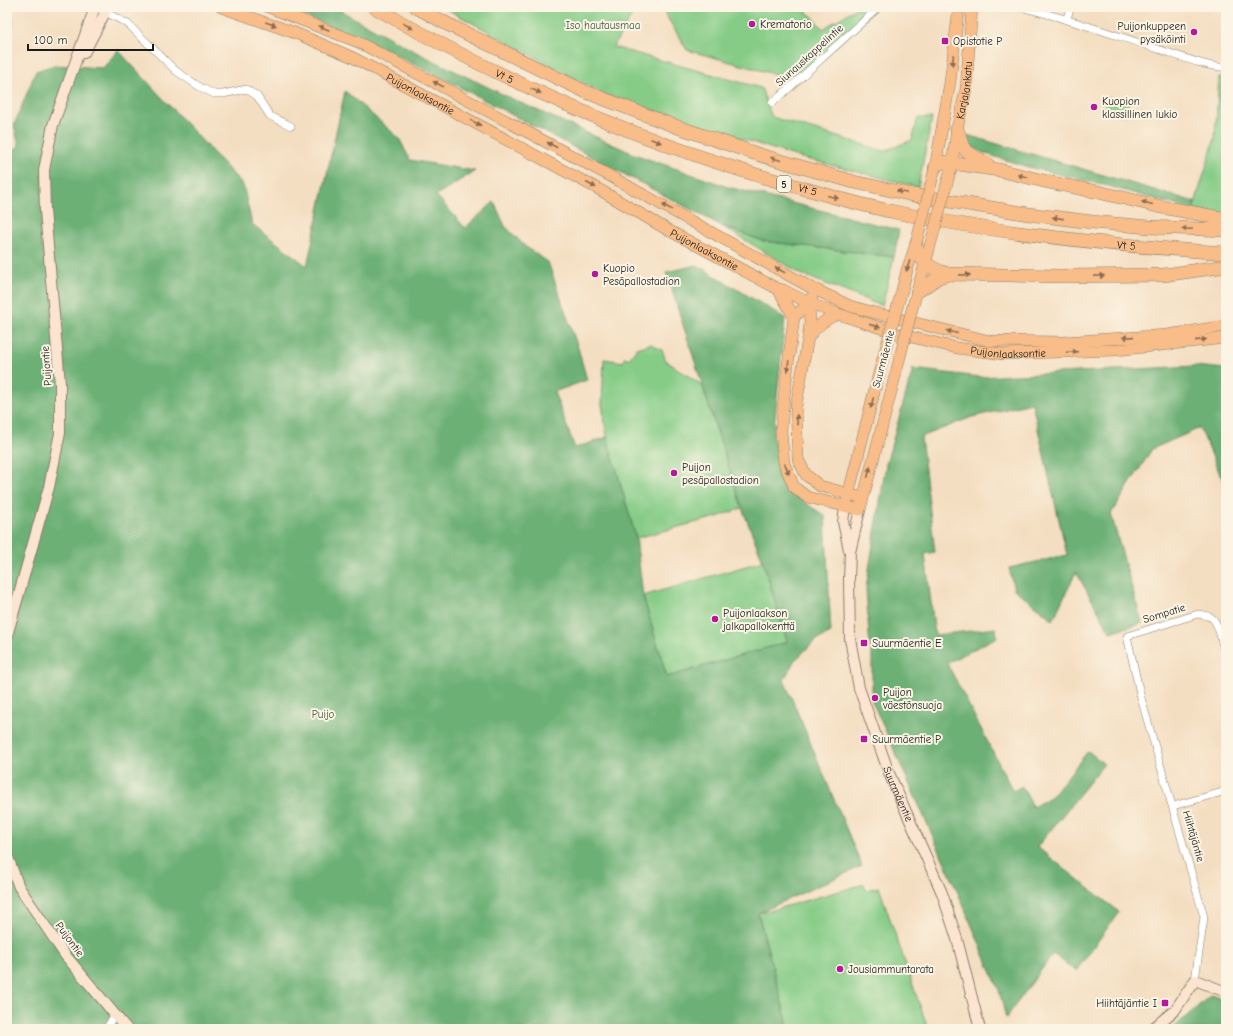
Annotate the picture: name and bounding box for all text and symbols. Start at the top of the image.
place label: Krematorio [760,18,812,31]
park label: Iso hautausmaa [566,19,640,32]
marker: Krematorio [747,19,757,29]
place label: Puijonkuppeen pysäköinti [1117,20,1186,46]
one-way arrow [266,21,278,27]
street label: Siunauskappelintie [773,21,846,89]
one-way arrow [402,23,414,30]
one-way arrow [317,25,329,31]
scale bar [28,26,153,52]
marker: Puijonkuppeen pysäköinti [1189,27,1199,37]
text: 100 m [34,33,67,47]
place label: Opistotie P [953,35,1003,48]
marker: Opistotie P [940,36,950,46]
one-way arrow [949,54,956,66]
street label: Karjalankatu [953,61,975,120]
street label: Vt 5 [493,67,516,87]
street label: Puijonlaaksontie [384,71,457,118]
one-way arrow [432,81,444,87]
one-way arrow [530,88,542,94]
place label: Kuopion klassillinen lukio [1102,95,1178,121]
marker: Kuopion klassillinen lukio [1089,102,1099,112]
one-way arrow [470,120,482,127]
one-way arrow [651,139,663,145]
one-way arrow [547,142,558,149]
one-way arrow [770,156,782,162]
one-way arrow [1017,173,1029,179]
road number: 5 [777,176,791,192]
street label: Vt 5 [797,181,819,199]
one-way arrow [585,182,597,188]
one-way arrow [895,189,908,195]
one-way arrow [828,194,840,200]
one-way arrow [1140,200,1153,206]
one-way arrow [661,204,672,211]
one-way arrow [1051,215,1064,221]
one-way arrow [1181,225,1193,232]
street label: Puijonlaaksontie [668,226,741,274]
street label: Vt 5 [1116,238,1136,253]
one-way arrow [905,261,911,273]
place label: Kuopio Pesäpallostadion [603,262,680,288]
one-way arrow [774,267,786,274]
marker: Kuopio Pesäpallostadion [590,269,600,279]
one-way arrow [959,271,971,278]
one-way arrow [1093,273,1106,279]
one-way arrow [869,324,881,330]
street label: Suurmäentie [870,328,898,389]
one-way arrow [946,329,958,335]
one-way arrow [1122,334,1134,341]
one-way arrow [1195,337,1207,344]
street label: Puijonlaaksontie [970,344,1047,361]
street label: Puijontie [39,345,54,386]
one-way arrow [1066,348,1078,355]
one-way arrow [785,360,791,372]
one-way arrow [868,396,874,409]
one-way arrow [793,414,800,426]
place label: Puijon pesäpallostadion [682,461,759,487]
one-way arrow [784,464,790,476]
one-way arrow [867,466,873,478]
marker: Puijon pesäpallostadion [669,468,679,478]
street label: Sompatie [1141,601,1187,626]
place label: Puijonlaakson jalkapallokenttä [721,607,795,633]
marker: Puijonlaakson jalkapallokenttä [710,614,720,624]
place label: Suurmäentie E [872,637,942,650]
marker: Suurmäentie E [859,638,869,648]
place label: Puijon väestönsuoja [882,686,942,712]
marker: Puijon väestönsuoja [870,693,880,703]
park label: Puijo [312,708,335,721]
place label: Suurmäentie P [872,733,941,746]
marker: Suurmäentie P [859,734,869,744]
street label: Suurmäentie [880,765,916,824]
street label: Hiihtäjäntie [1180,809,1207,864]
street label: Puijontie [53,919,87,960]
place label: Jousiammuntarata [848,963,934,976]
marker: Jousiammuntarata [835,964,845,974]
place label: Hiihtäjäntie I [1096,997,1157,1010]
marker: Hiihtäjäntie I [1160,998,1170,1008]

